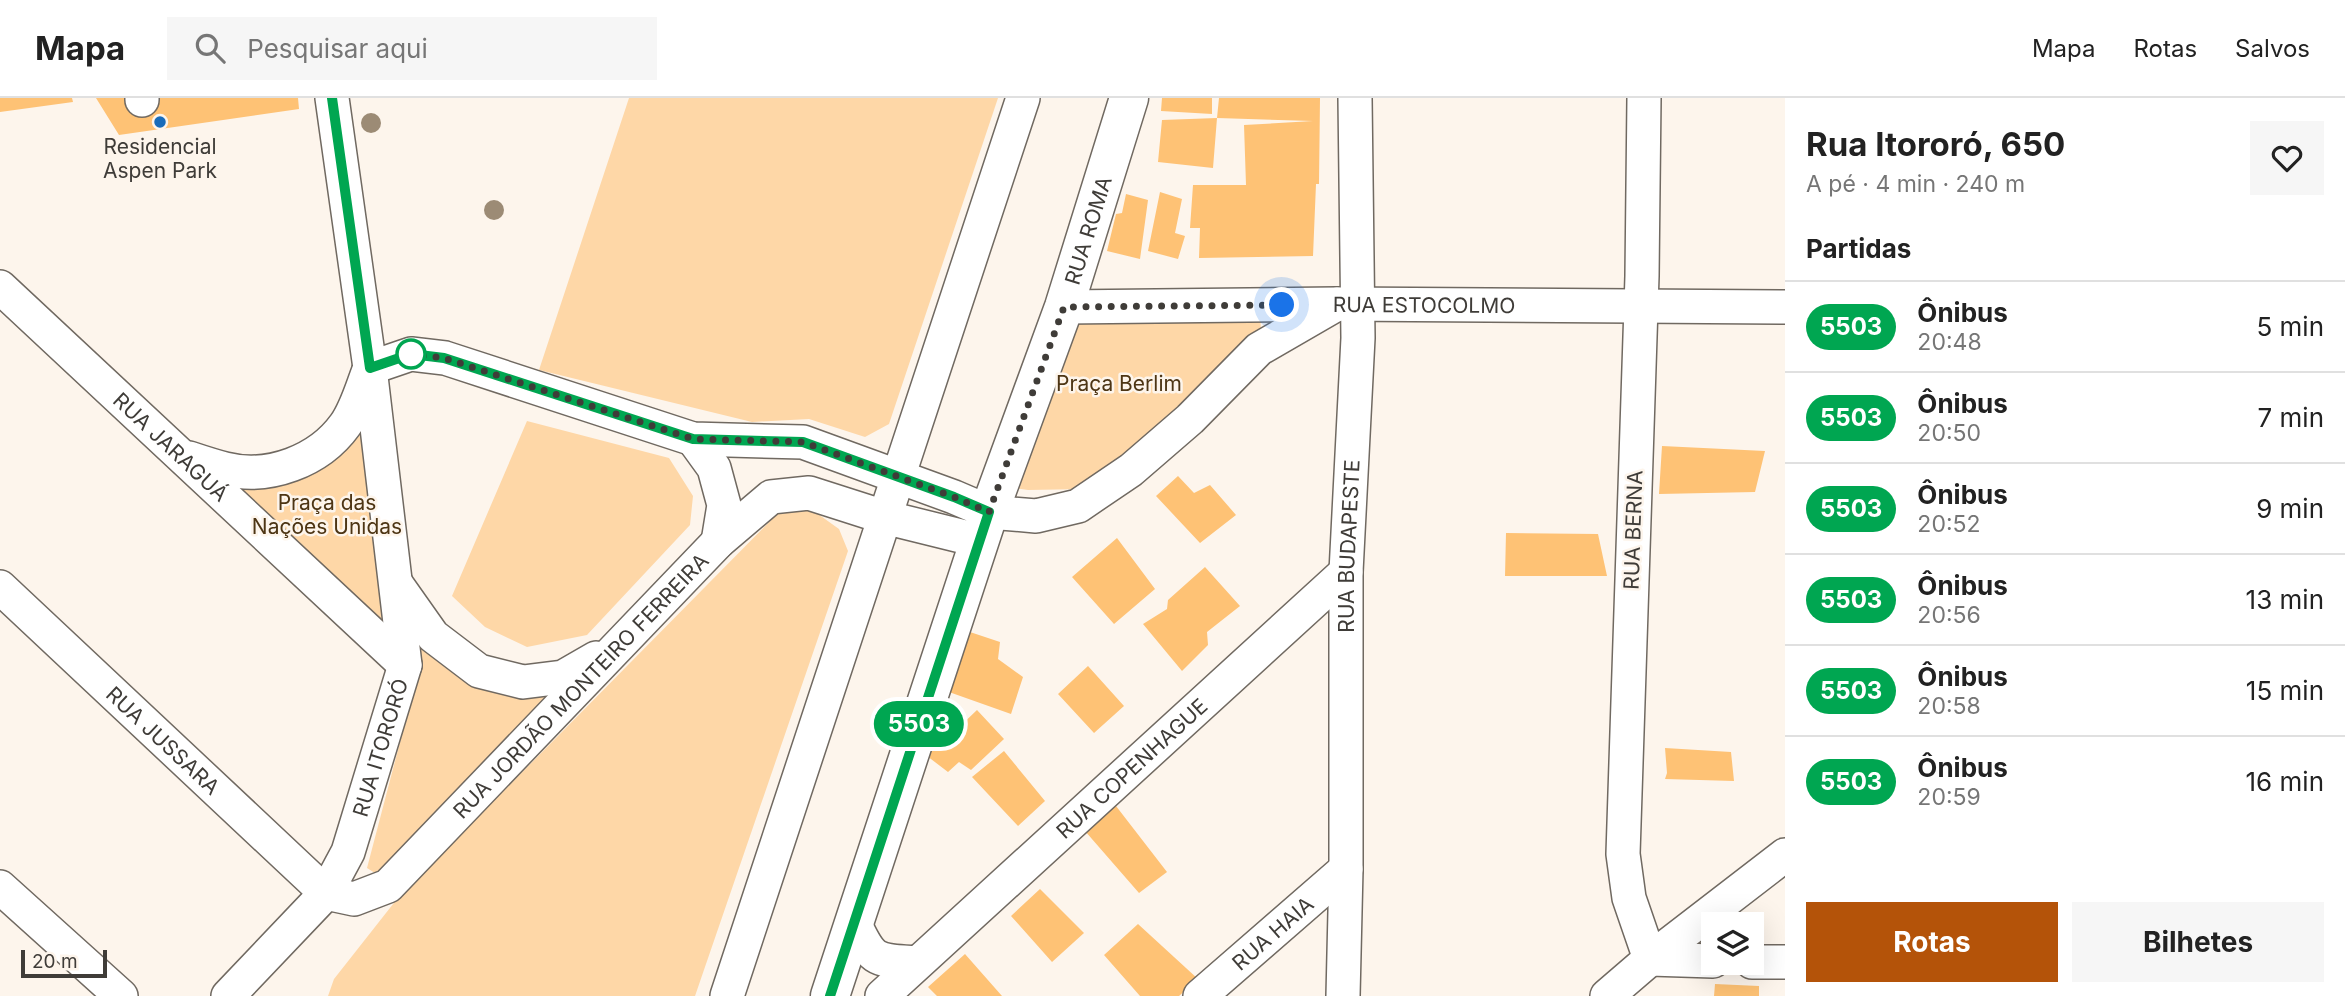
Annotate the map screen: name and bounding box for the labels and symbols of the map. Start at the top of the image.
marker: Residencial Aspen Park [152,114,168,130]
place label: Residencial Aspen Park [103,134,217,183]
street label: RUA ROMA [1059,173,1116,288]
your location [1264,287,1299,322]
street label: RUA ESTOCOLMO [1333,291,1515,318]
unlabelled marker [396,339,426,369]
park label: Praça Berlim [1056,371,1182,396]
street label: RUA JARAGUÁ [108,387,234,506]
street label: RUA BUDAPESTE [1334,459,1364,633]
street label: RUA BERNA [1618,470,1648,590]
park label: Praça das Nações Unidas [252,490,402,539]
street label: RUA JORDÃO MONTEIRO FERREIRA [448,548,713,823]
street label: RUA ITORORÓ [347,675,413,819]
street label: RUA JUSSARA [101,681,225,799]
street label: RUA COPENHAGUE [1051,693,1212,843]
line badge: 5503 [870,701,968,747]
street label: RUA HAIA [1227,891,1318,975]
scale bar [21,947,107,979]

